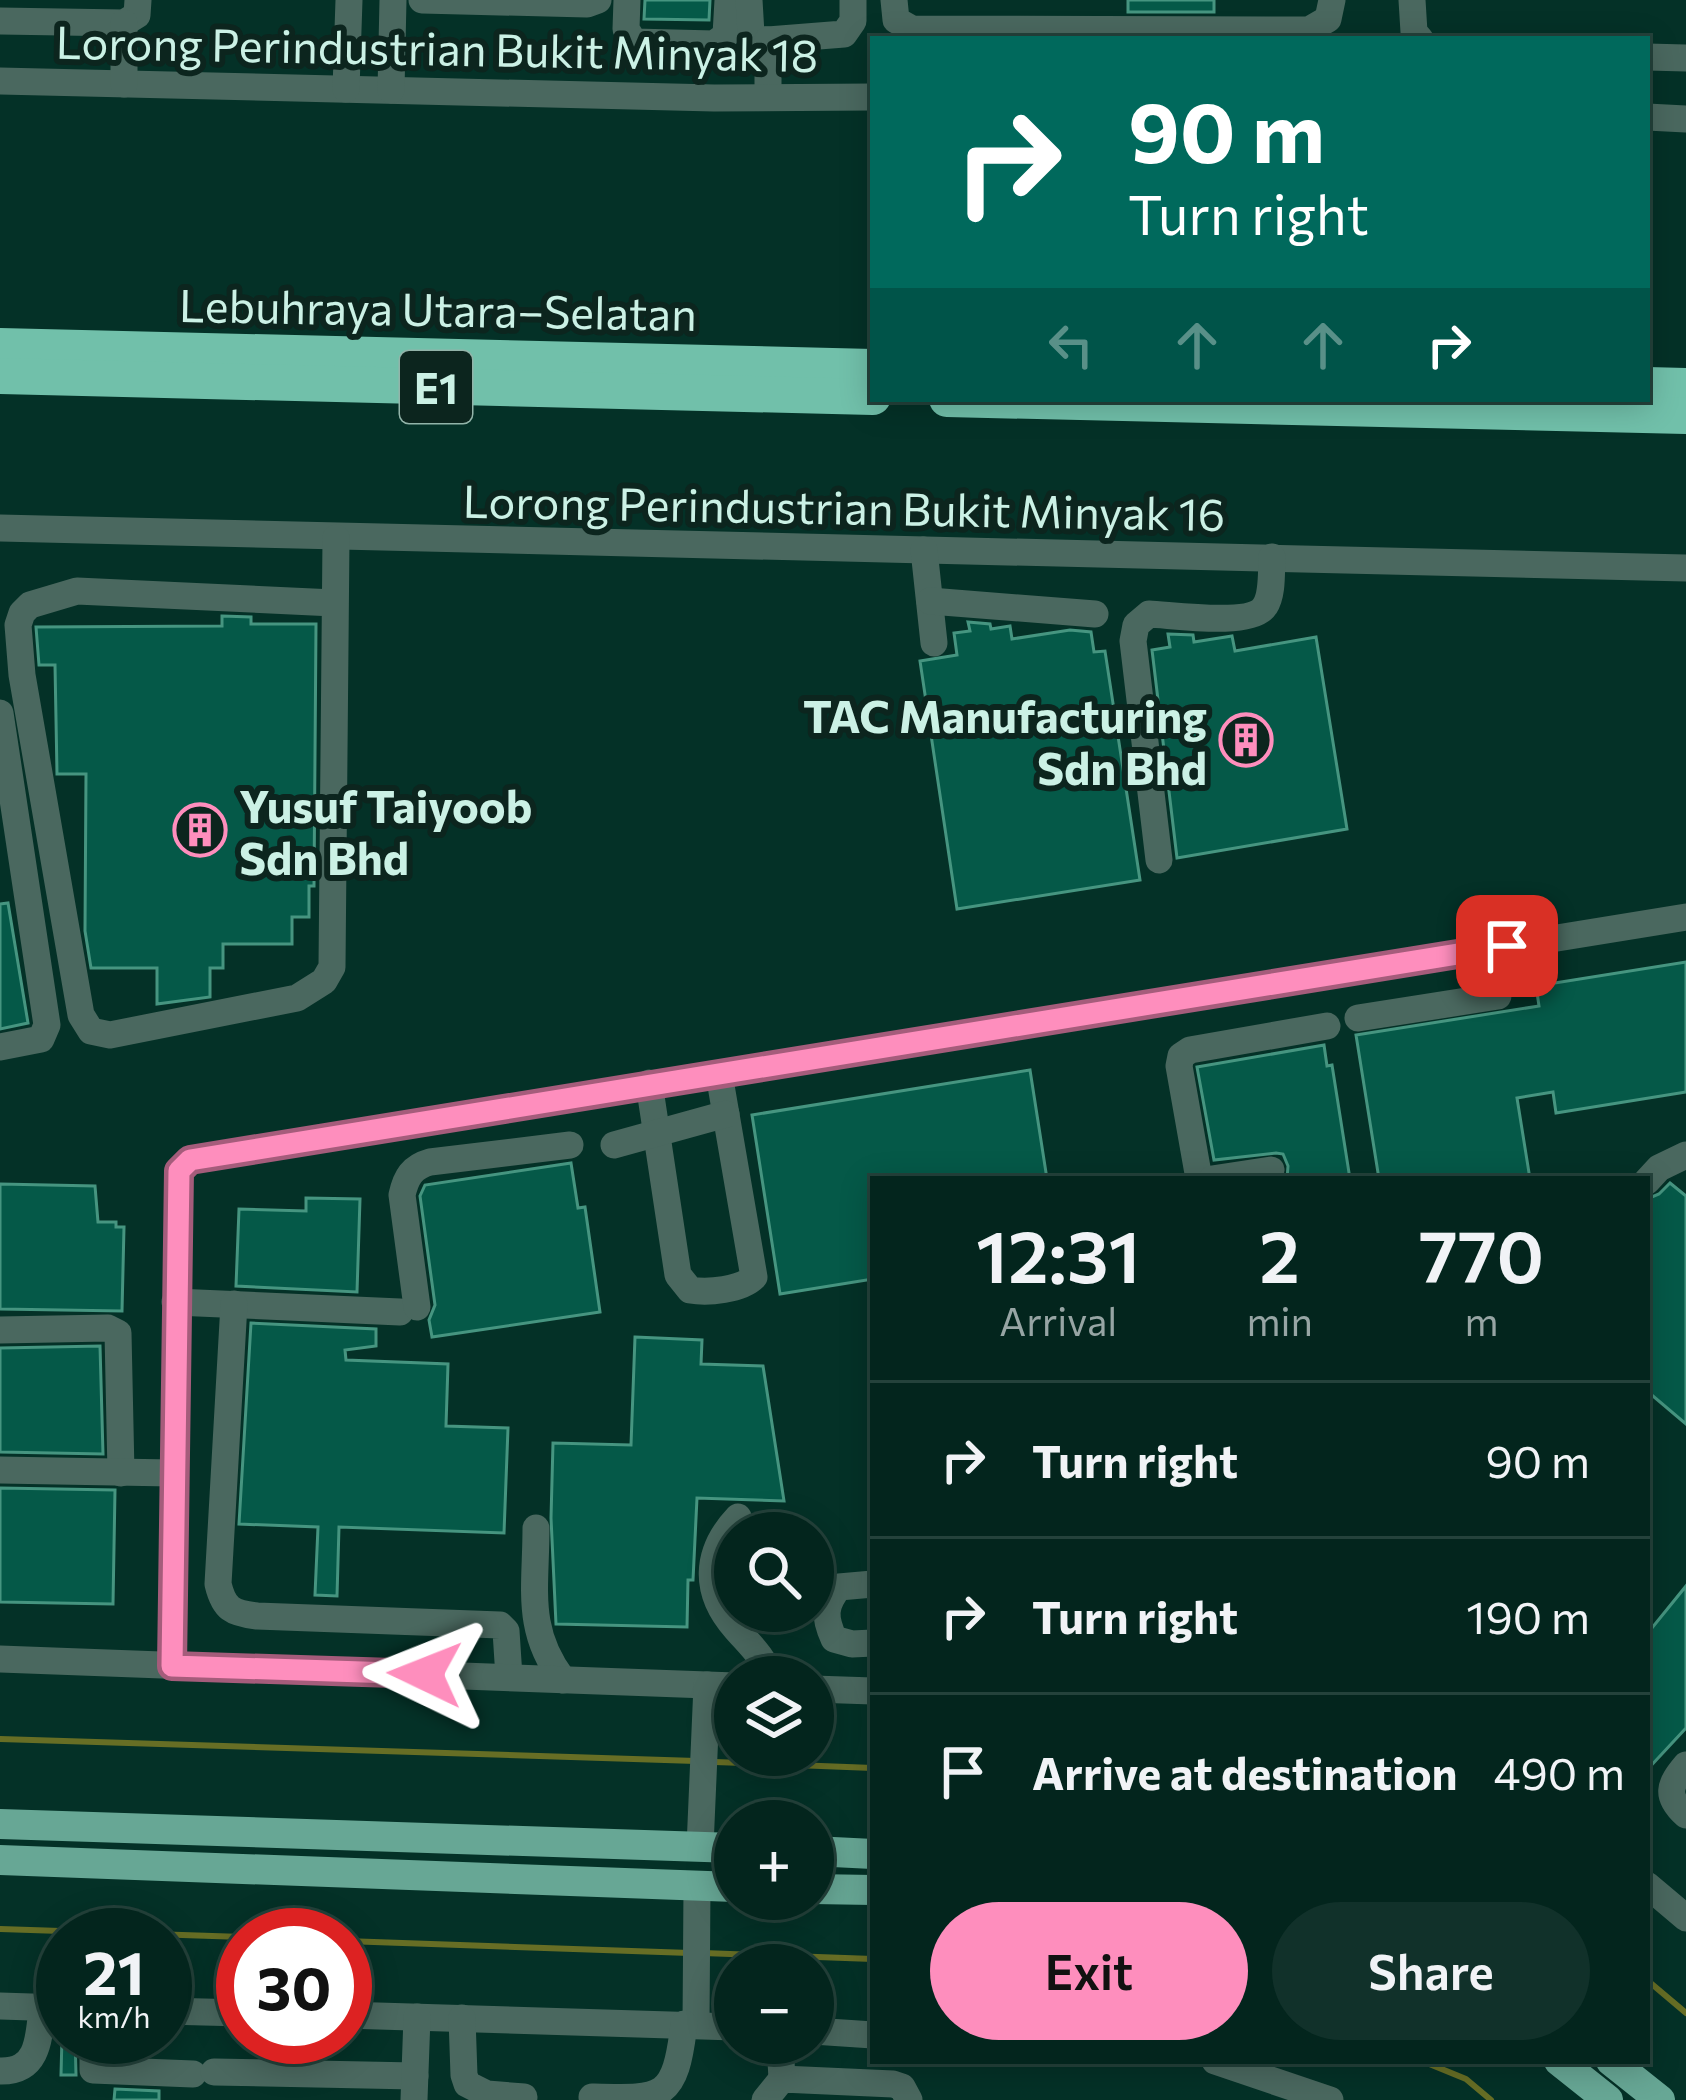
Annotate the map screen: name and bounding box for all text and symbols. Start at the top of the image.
street label: Lorong Perindustrian Bukit Minyak 18 [55,13,819,81]
text: 90 m [1128,78,1325,180]
icon: right [930,84,1086,240]
text: Turn right [1128,180,1369,246]
street label: Lebuhraya Utara–Selatan [179,276,697,340]
icon: left [1038,312,1104,378]
icon: ahead [1164,312,1230,378]
icon: ahead [1290,312,1356,378]
icon: right [1416,312,1482,378]
road number: E1 [400,351,472,423]
street label: Lorong Perindustrian Bukit Minyak 16 [462,472,1226,540]
place label: TAC Manufacturing Sdn Bhd [803,687,1207,794]
building icon: TAC Manufacturing Sdn Bhd [1218,712,1274,768]
place label: Yusuf Taiyoob Sdn Bhd [239,777,532,884]
building icon: Yusuf Taiyoob Sdn Bhd [172,802,228,858]
pin [1456,895,1558,997]
icon: arrive [1474,913,1540,979]
text: 12:31 [976,1210,1141,1298]
text: 2 [1259,1210,1300,1298]
text: 770 [1419,1210,1544,1298]
text: Arrival [999,1296,1117,1344]
text: min [1246,1296,1313,1344]
text: m [1464,1296,1498,1344]
icon: right [930,1427,996,1493]
text: Turn right [1032,1432,1238,1487]
text: 90 m [1485,1432,1590,1487]
map controls [714,1512,834,2064]
button: search [714,1512,834,1632]
icon: right [930,1583,996,1649]
text: Turn right [1032,1588,1238,1643]
text: 190 m [1466,1588,1590,1643]
position arrow [362,1611,488,1737]
button: layers [714,1656,834,1776]
icon: arrive [930,1739,996,1805]
text: Arrive at destination [1032,1744,1458,1799]
text: 490 m [1494,1744,1625,1799]
button: + [714,1800,834,1920]
button: Exit [930,1902,1248,2040]
button: Share [1272,1902,1590,2040]
speed limit sign: 30 [216,1908,372,2064]
text: 21 [83,1934,145,2007]
button: − [714,1944,834,2064]
text: km/h [78,1997,150,2034]

